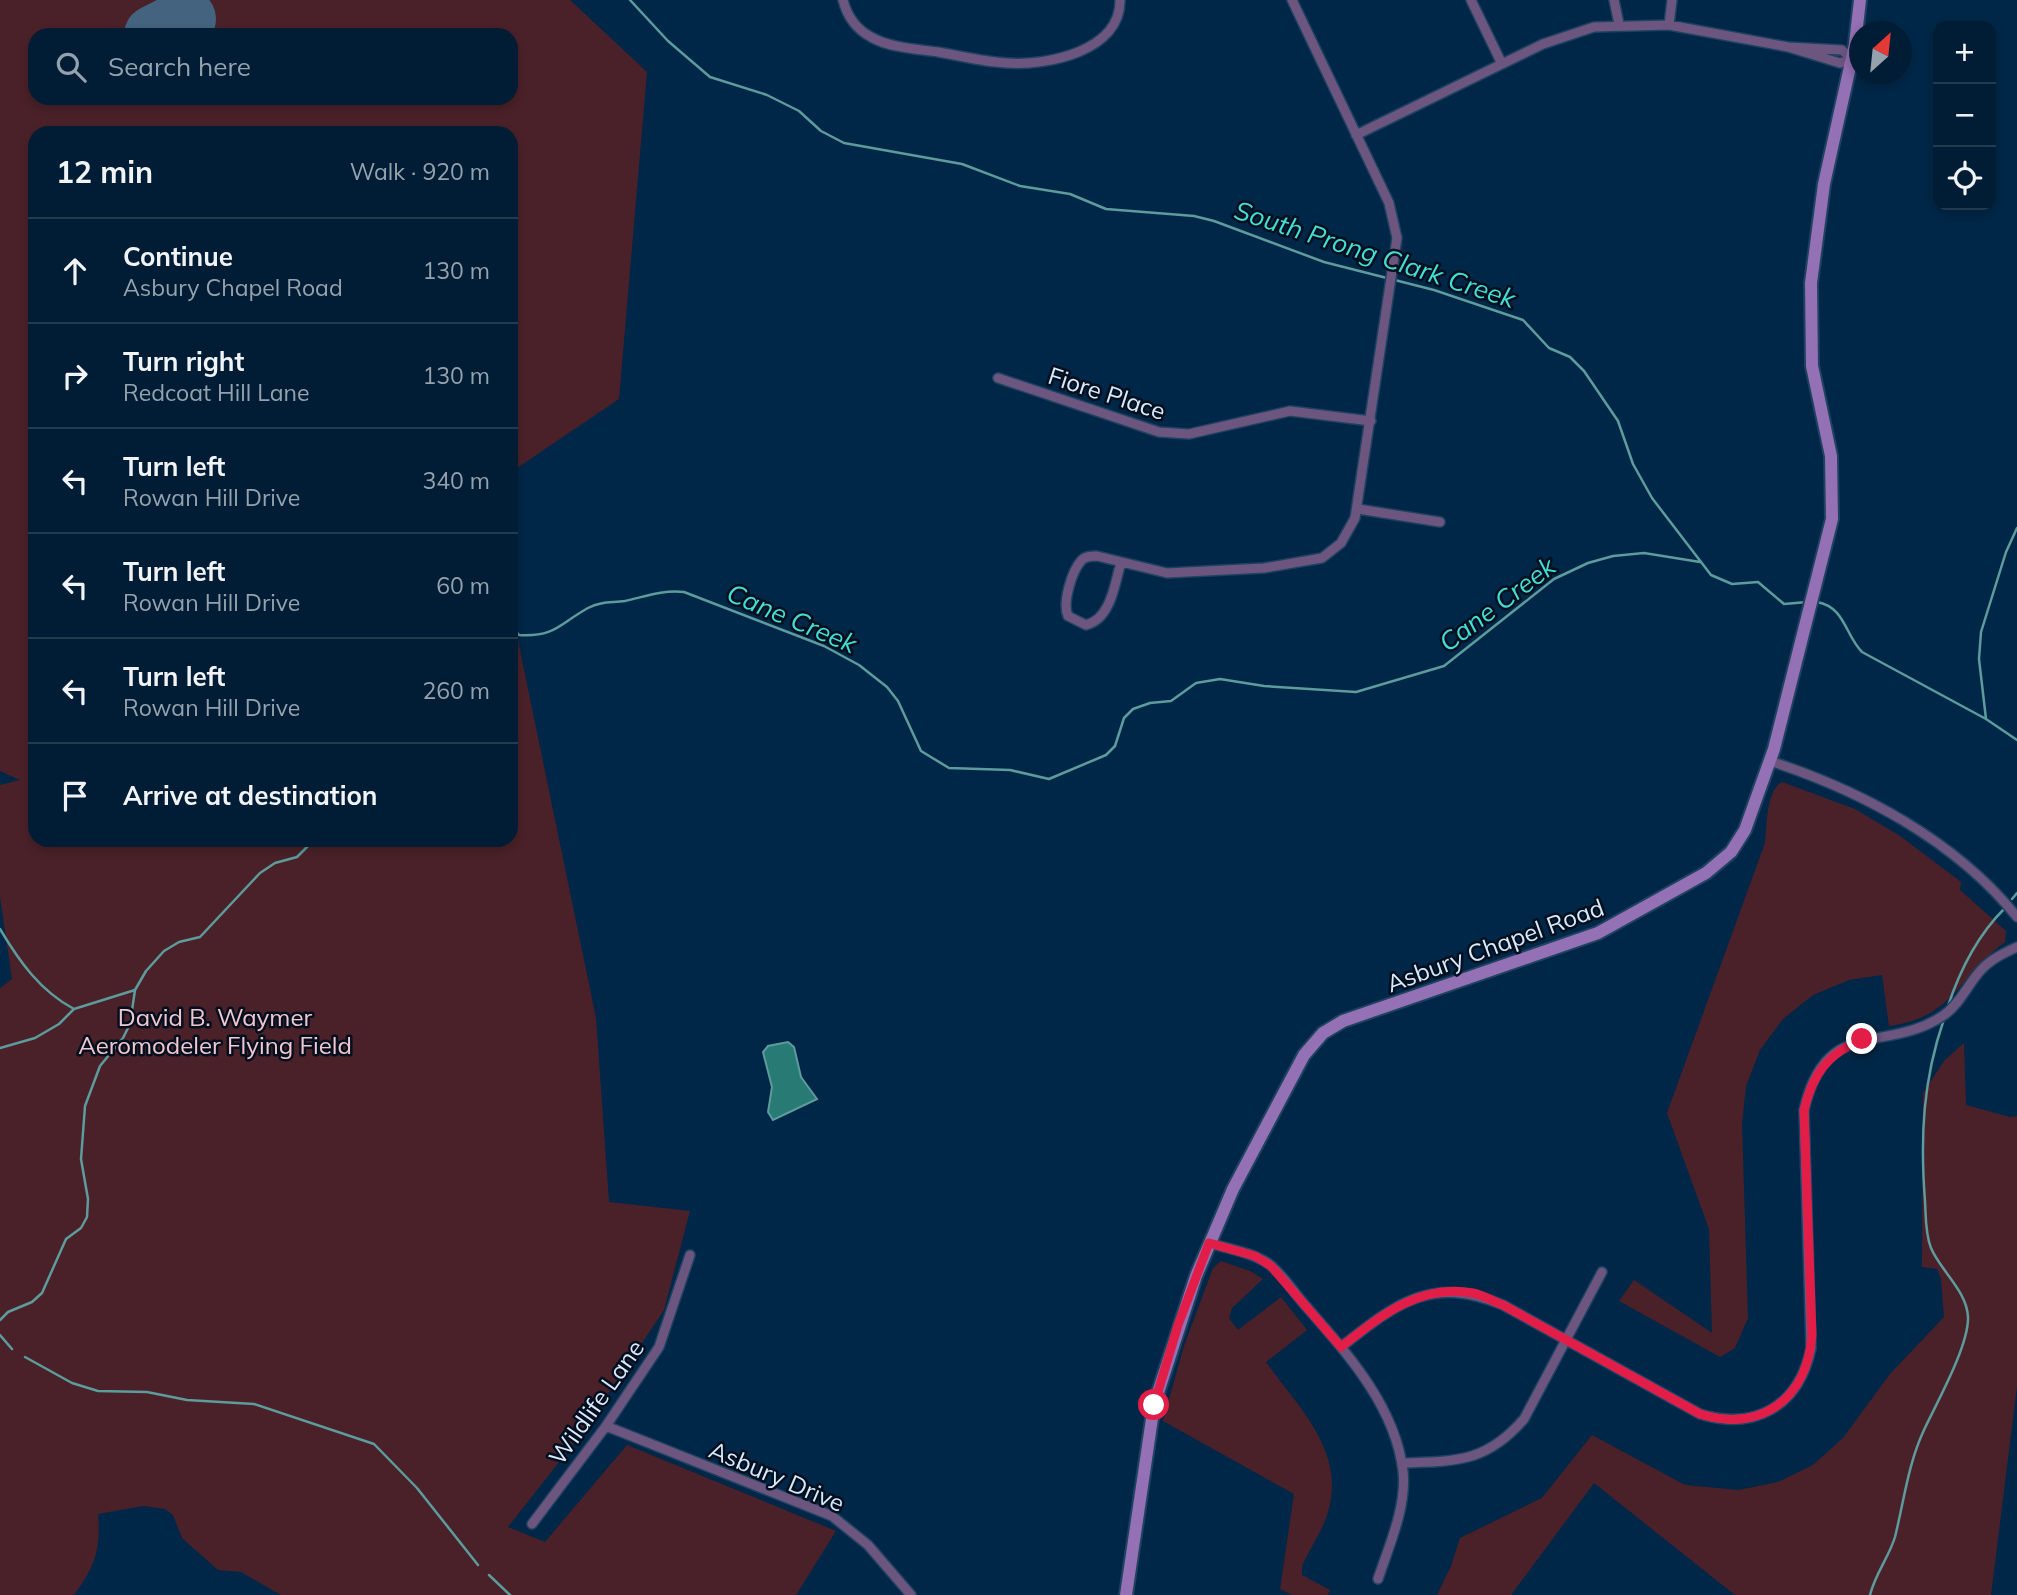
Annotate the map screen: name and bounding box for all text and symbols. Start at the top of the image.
north arrow [1849,21,1912,84]
map controls [1933,21,1996,210]
button: + [1933,21,1996,84]
search box [28,28,518,105]
icon: search [52,48,90,86]
text: Search here [108,50,251,83]
button: − [1933,84,1996,147]
button: locate [1933,147,1996,210]
text: 12 min [56,153,153,191]
text: Walk · 920 m [350,157,490,186]
water label: South Prong Clark Creek [1230,193,1520,315]
text: Continue [123,240,233,273]
icon: ahead [56,252,94,290]
text: 130 m [422,256,490,285]
text: Asbury Chapel Road [123,273,343,302]
text: Turn right [123,345,244,378]
icon: right [56,357,94,395]
street label: Fiore Place [1045,360,1169,426]
text: 130 m [422,361,490,390]
text: Redcoat Hill Lane [123,378,309,407]
text: Turn left [123,450,225,483]
icon: left [56,462,94,500]
text: 340 m [422,466,490,495]
text: Rowan Hill Drive [123,483,300,512]
water label: Cane Creek [1432,549,1562,659]
text: Turn left [123,555,225,588]
icon: left [56,567,94,605]
text: 60 m [436,571,490,600]
water label: Cane Creek [722,576,862,660]
text: Rowan Hill Drive [123,588,300,617]
text: Turn left [123,660,225,693]
icon: left [56,672,94,710]
text: 260 m [422,676,490,705]
text: Rowan Hill Drive [123,693,300,722]
icon: arrive [56,777,94,815]
text: Arrive at destination [123,779,378,812]
street label: Asbury Chapel Road [1382,892,1608,998]
park label: David B. Waymer Aeromodeler Flying Field [78,1002,352,1060]
route end [1846,1023,1877,1054]
street label: Wildlife Lane [542,1334,650,1470]
route start [1138,1389,1169,1420]
street label: Asbury Drive [705,1434,849,1518]

